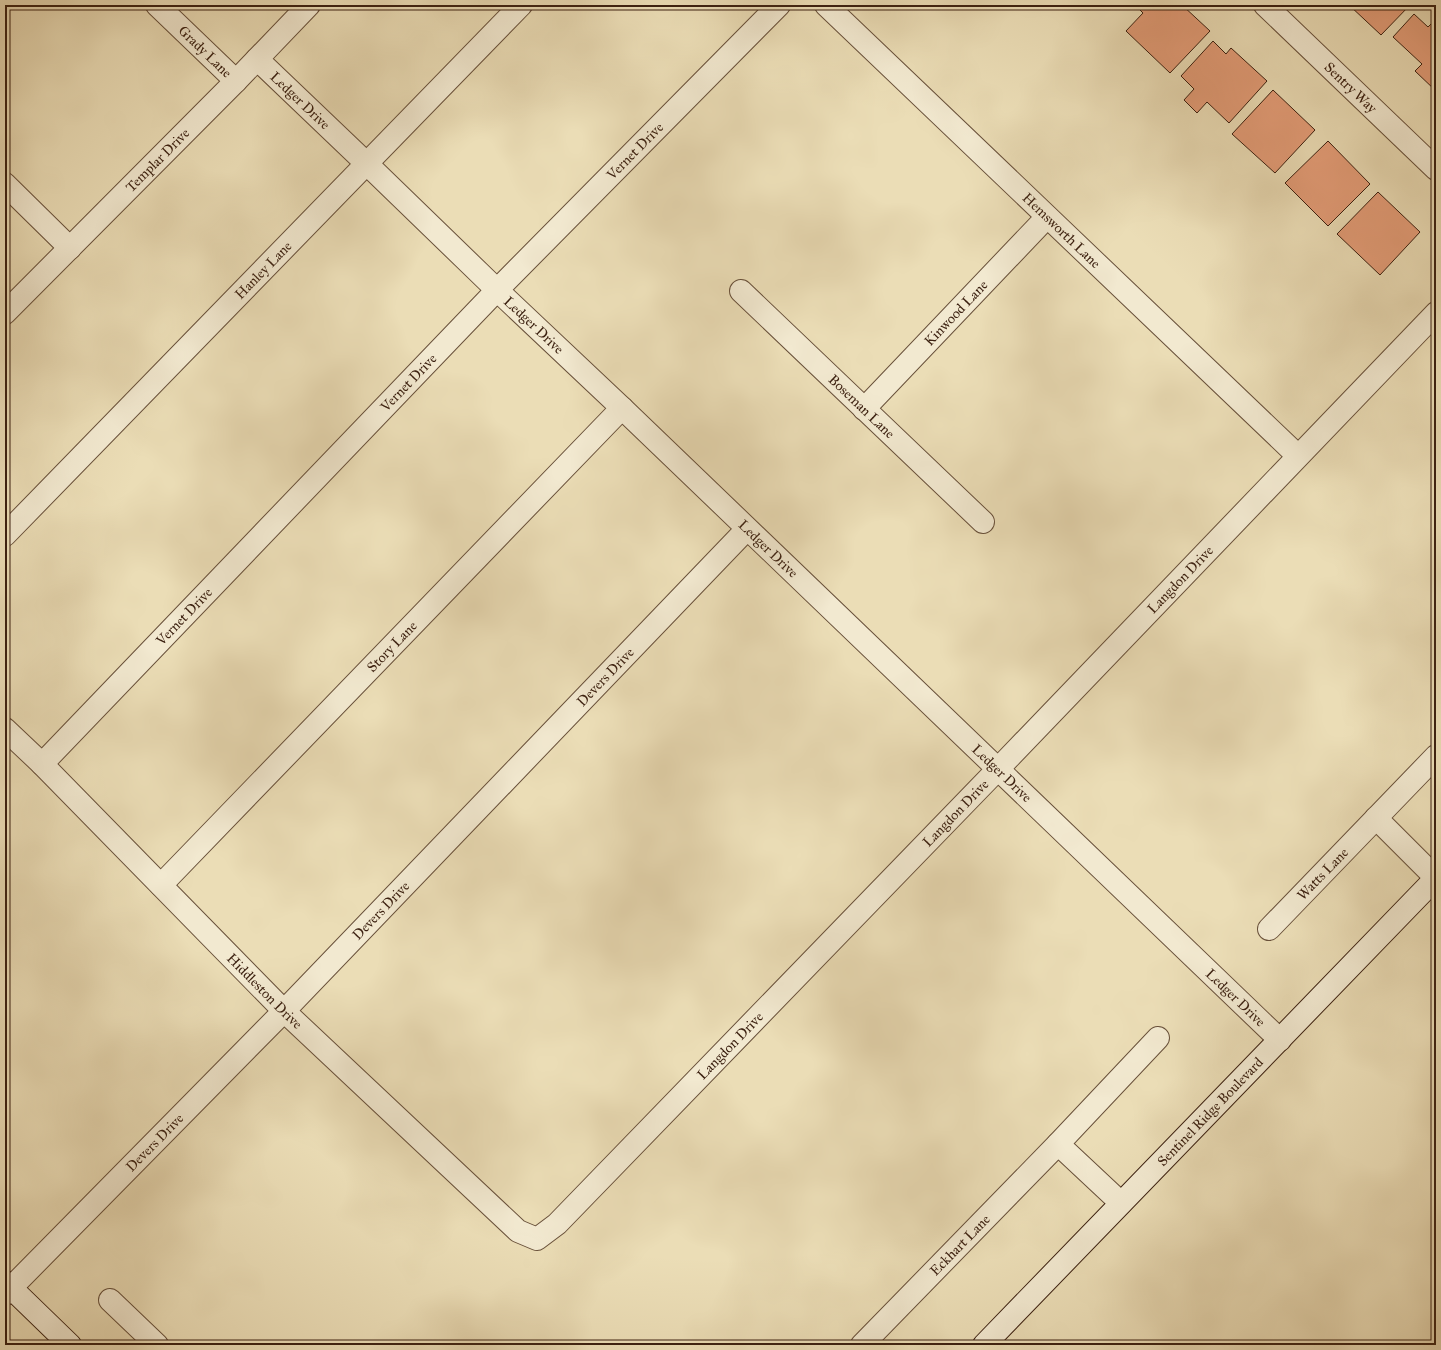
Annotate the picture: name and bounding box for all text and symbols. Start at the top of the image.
street label: Grady Lane [175,22,235,81]
street label: Sentry Way [1321,59,1381,117]
street label: Ledger Drive [267,68,334,133]
street label: Vernet Drive [603,119,667,184]
street label: Templar Drive [122,125,193,196]
street label: Hemsworth Lane [1019,189,1104,272]
street label: Hanley Lane [231,238,296,303]
street label: Kinwood Lane [921,277,992,349]
street label: Ledger Drive [500,293,567,358]
street label: Vernet Drive [376,350,440,416]
street label: Boseman Lane [825,371,898,442]
street label: Ledger Drive [735,516,802,582]
street label: Langdon Drive [1144,542,1217,617]
street label: Vernet Drive [152,584,216,650]
street label: Story Lane [363,617,421,676]
street label: Devers Drive [573,644,638,710]
street label: Ledger Drive [968,741,1035,806]
street label: Langdon Drive [919,776,992,851]
street label: Watts Lane [1294,844,1352,904]
street label: Devers Drive [349,878,413,944]
street label: Hiddleston Drive [223,950,306,1033]
street label: Ledger Drive [1202,965,1269,1031]
street label: Langdon Drive [694,1008,767,1083]
street label: Sentinel Ridge Boulevard [1154,1054,1267,1170]
street label: Devers Drive [123,1110,187,1175]
street label: Eckhart Lane [926,1211,994,1279]

